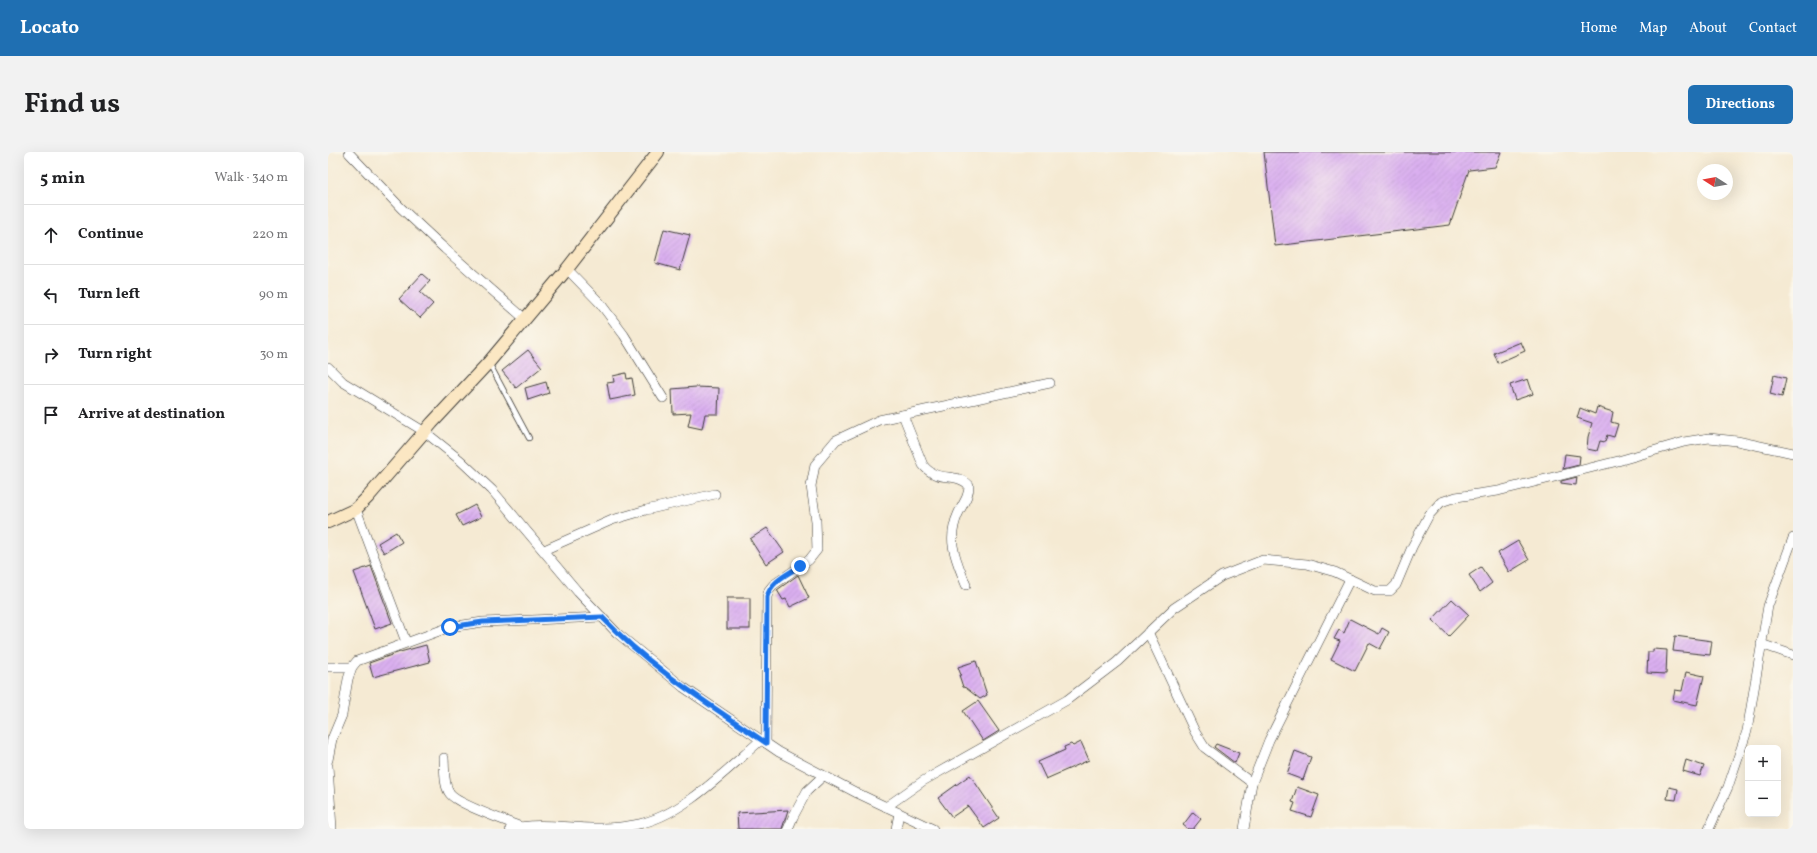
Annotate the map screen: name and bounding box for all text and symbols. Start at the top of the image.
text: Locato [20,15,79,41]
text: Home [1580,19,1617,38]
text: Map [1639,19,1667,38]
text: About [1689,19,1727,38]
text: Contact [1749,19,1797,38]
text: Find us [24,85,120,124]
button: Directions [1688,85,1793,124]
north arrow [1697,164,1733,200]
text: 5 min [40,167,85,190]
text: Walk · 340 m [215,169,288,187]
icon: ahead [40,224,62,246]
text: Continue [78,224,143,245]
text: 220 m [252,226,288,244]
icon: left [40,284,62,306]
text: Turn left [78,284,140,305]
text: 90 m [259,286,288,304]
icon: right [40,344,62,366]
text: Turn right [78,344,152,365]
text: 30 m [260,346,288,364]
icon: arrive [40,404,62,426]
text: Arrive at destination [78,404,225,425]
route end [791,557,809,575]
route start [441,618,459,636]
map controls [1745,745,1781,817]
button: + [1745,745,1781,781]
button: − [1745,781,1781,817]

